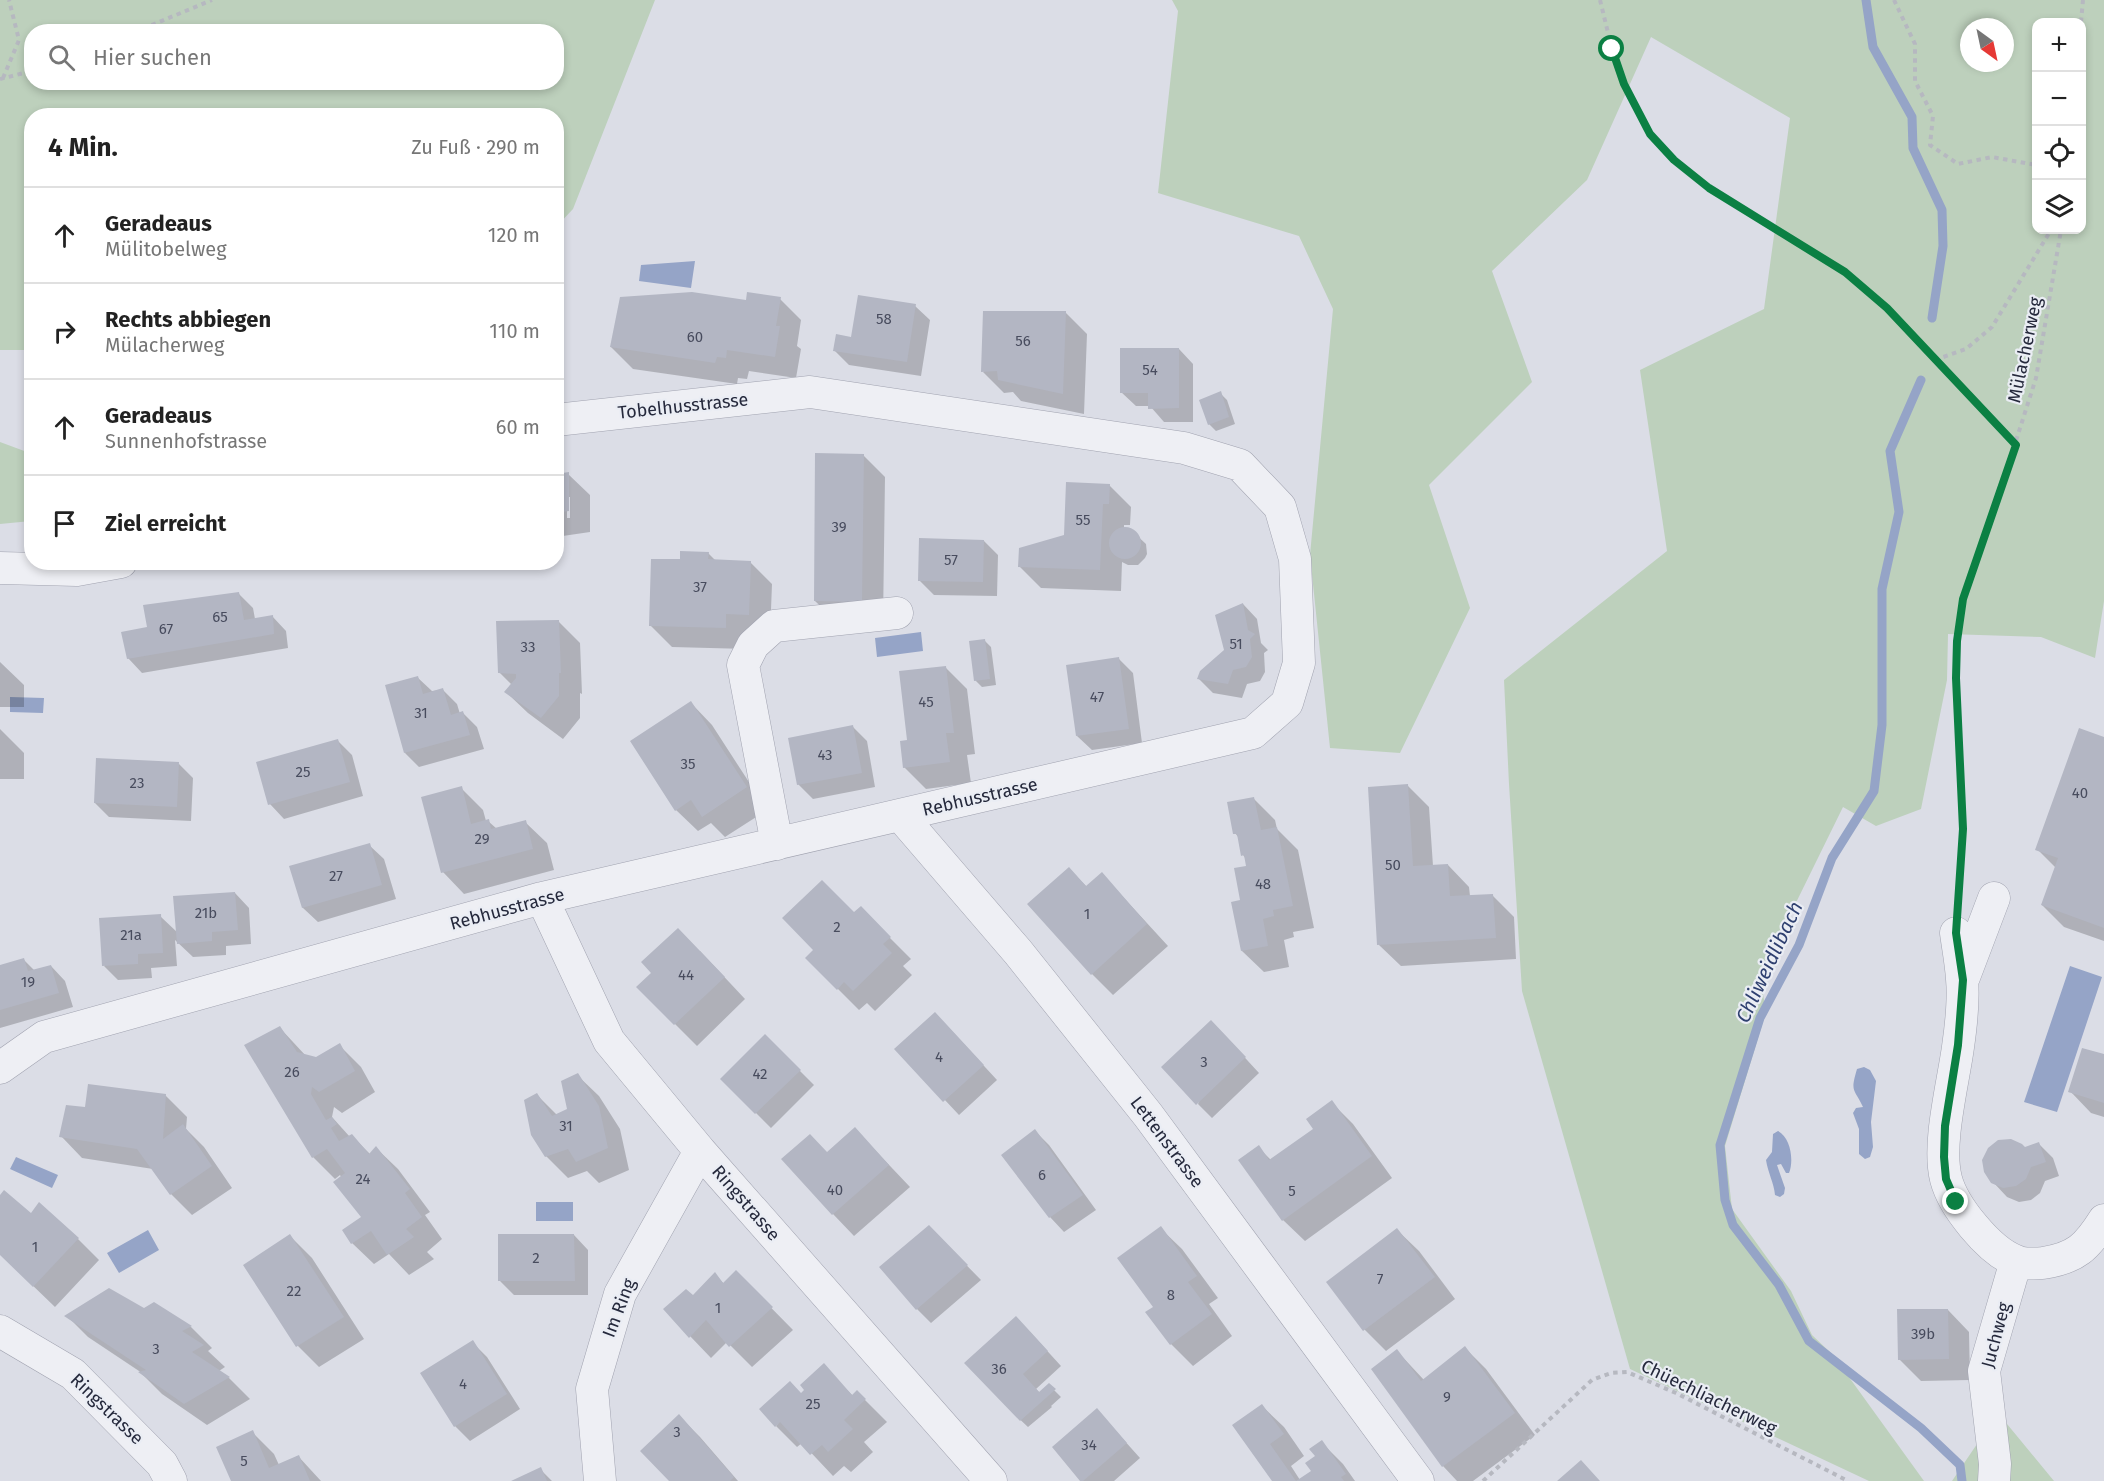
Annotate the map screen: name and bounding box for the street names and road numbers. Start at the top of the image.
street label: Mülacherweg [2003,295,2047,405]
street label: Tobelhusstrasse [617,388,749,424]
street label: Rebhusstrasse [920,773,1040,821]
street label: Rebhusstrasse [447,883,567,935]
street label: Lettenstrasse [1126,1092,1208,1192]
street label: Ringstrasse [707,1161,785,1245]
street label: Im Ring [598,1275,640,1341]
street label: Juchweg [1977,1299,2015,1370]
street label: Chüechliacherweg [1638,1355,1781,1440]
street label: Ringstrasse [66,1369,148,1449]

